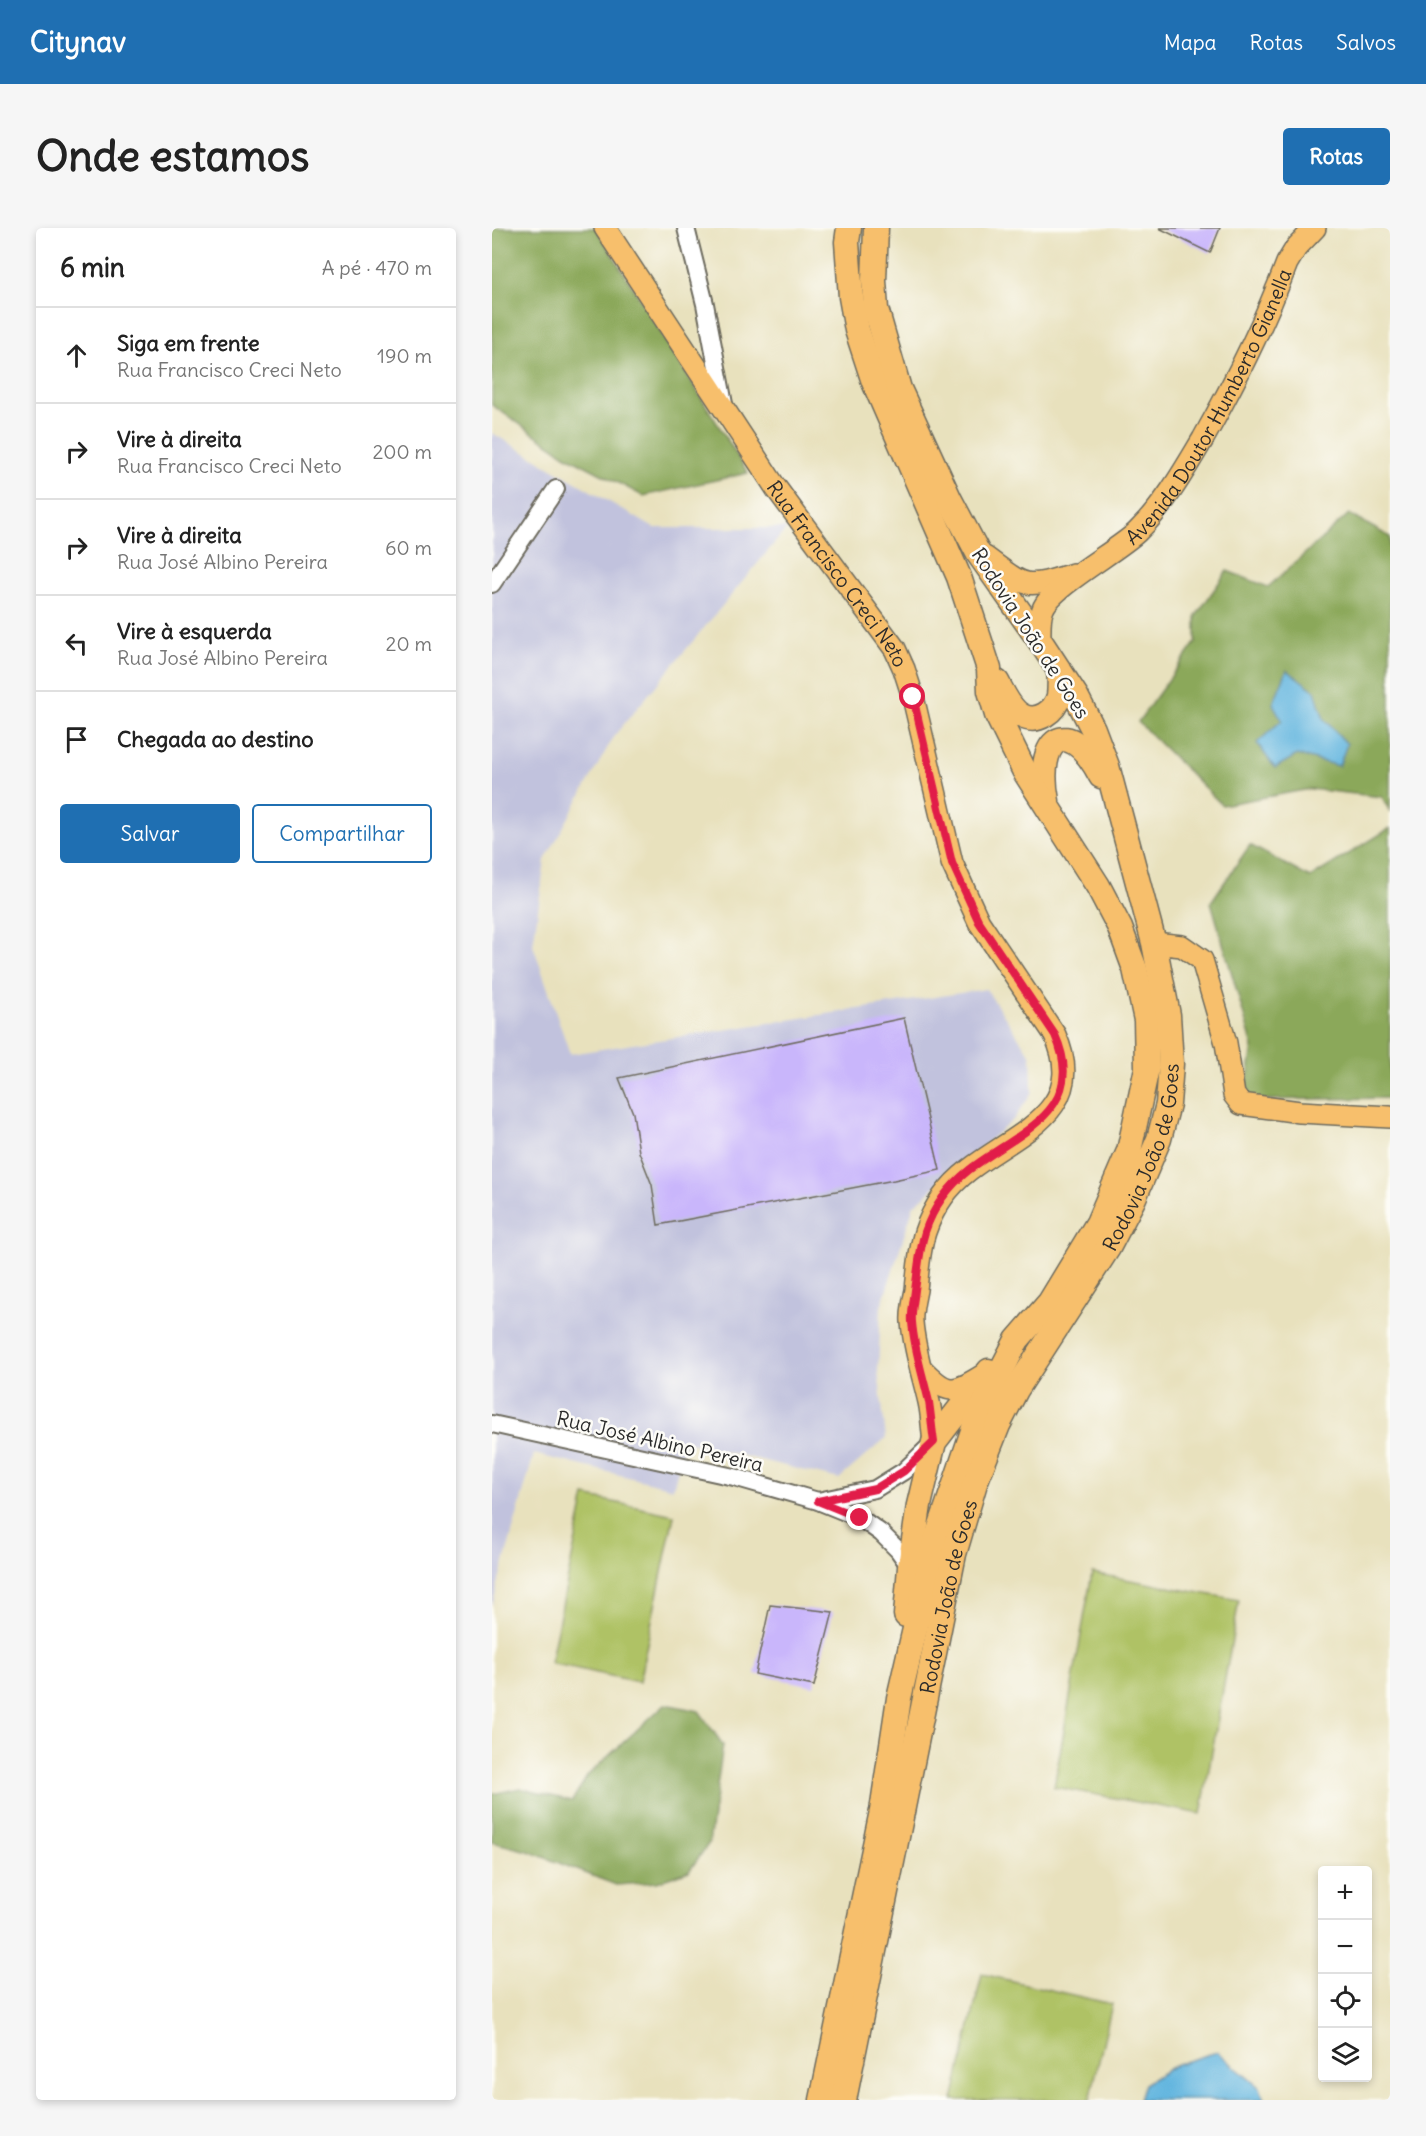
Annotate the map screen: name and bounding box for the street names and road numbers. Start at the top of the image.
street label: Avenida Doutor Humberto Gianella [1120,265,1296,549]
street label: Rua Francisco Creci Neto [762,476,914,671]
street label: Rodovia João de Goes [966,543,1096,723]
street label: Rodovia João de Goes [1096,1062,1184,1255]
street label: Rua José Albino Pereira [554,1405,766,1477]
street label: Rodovia João de Goes [914,1496,982,1696]

